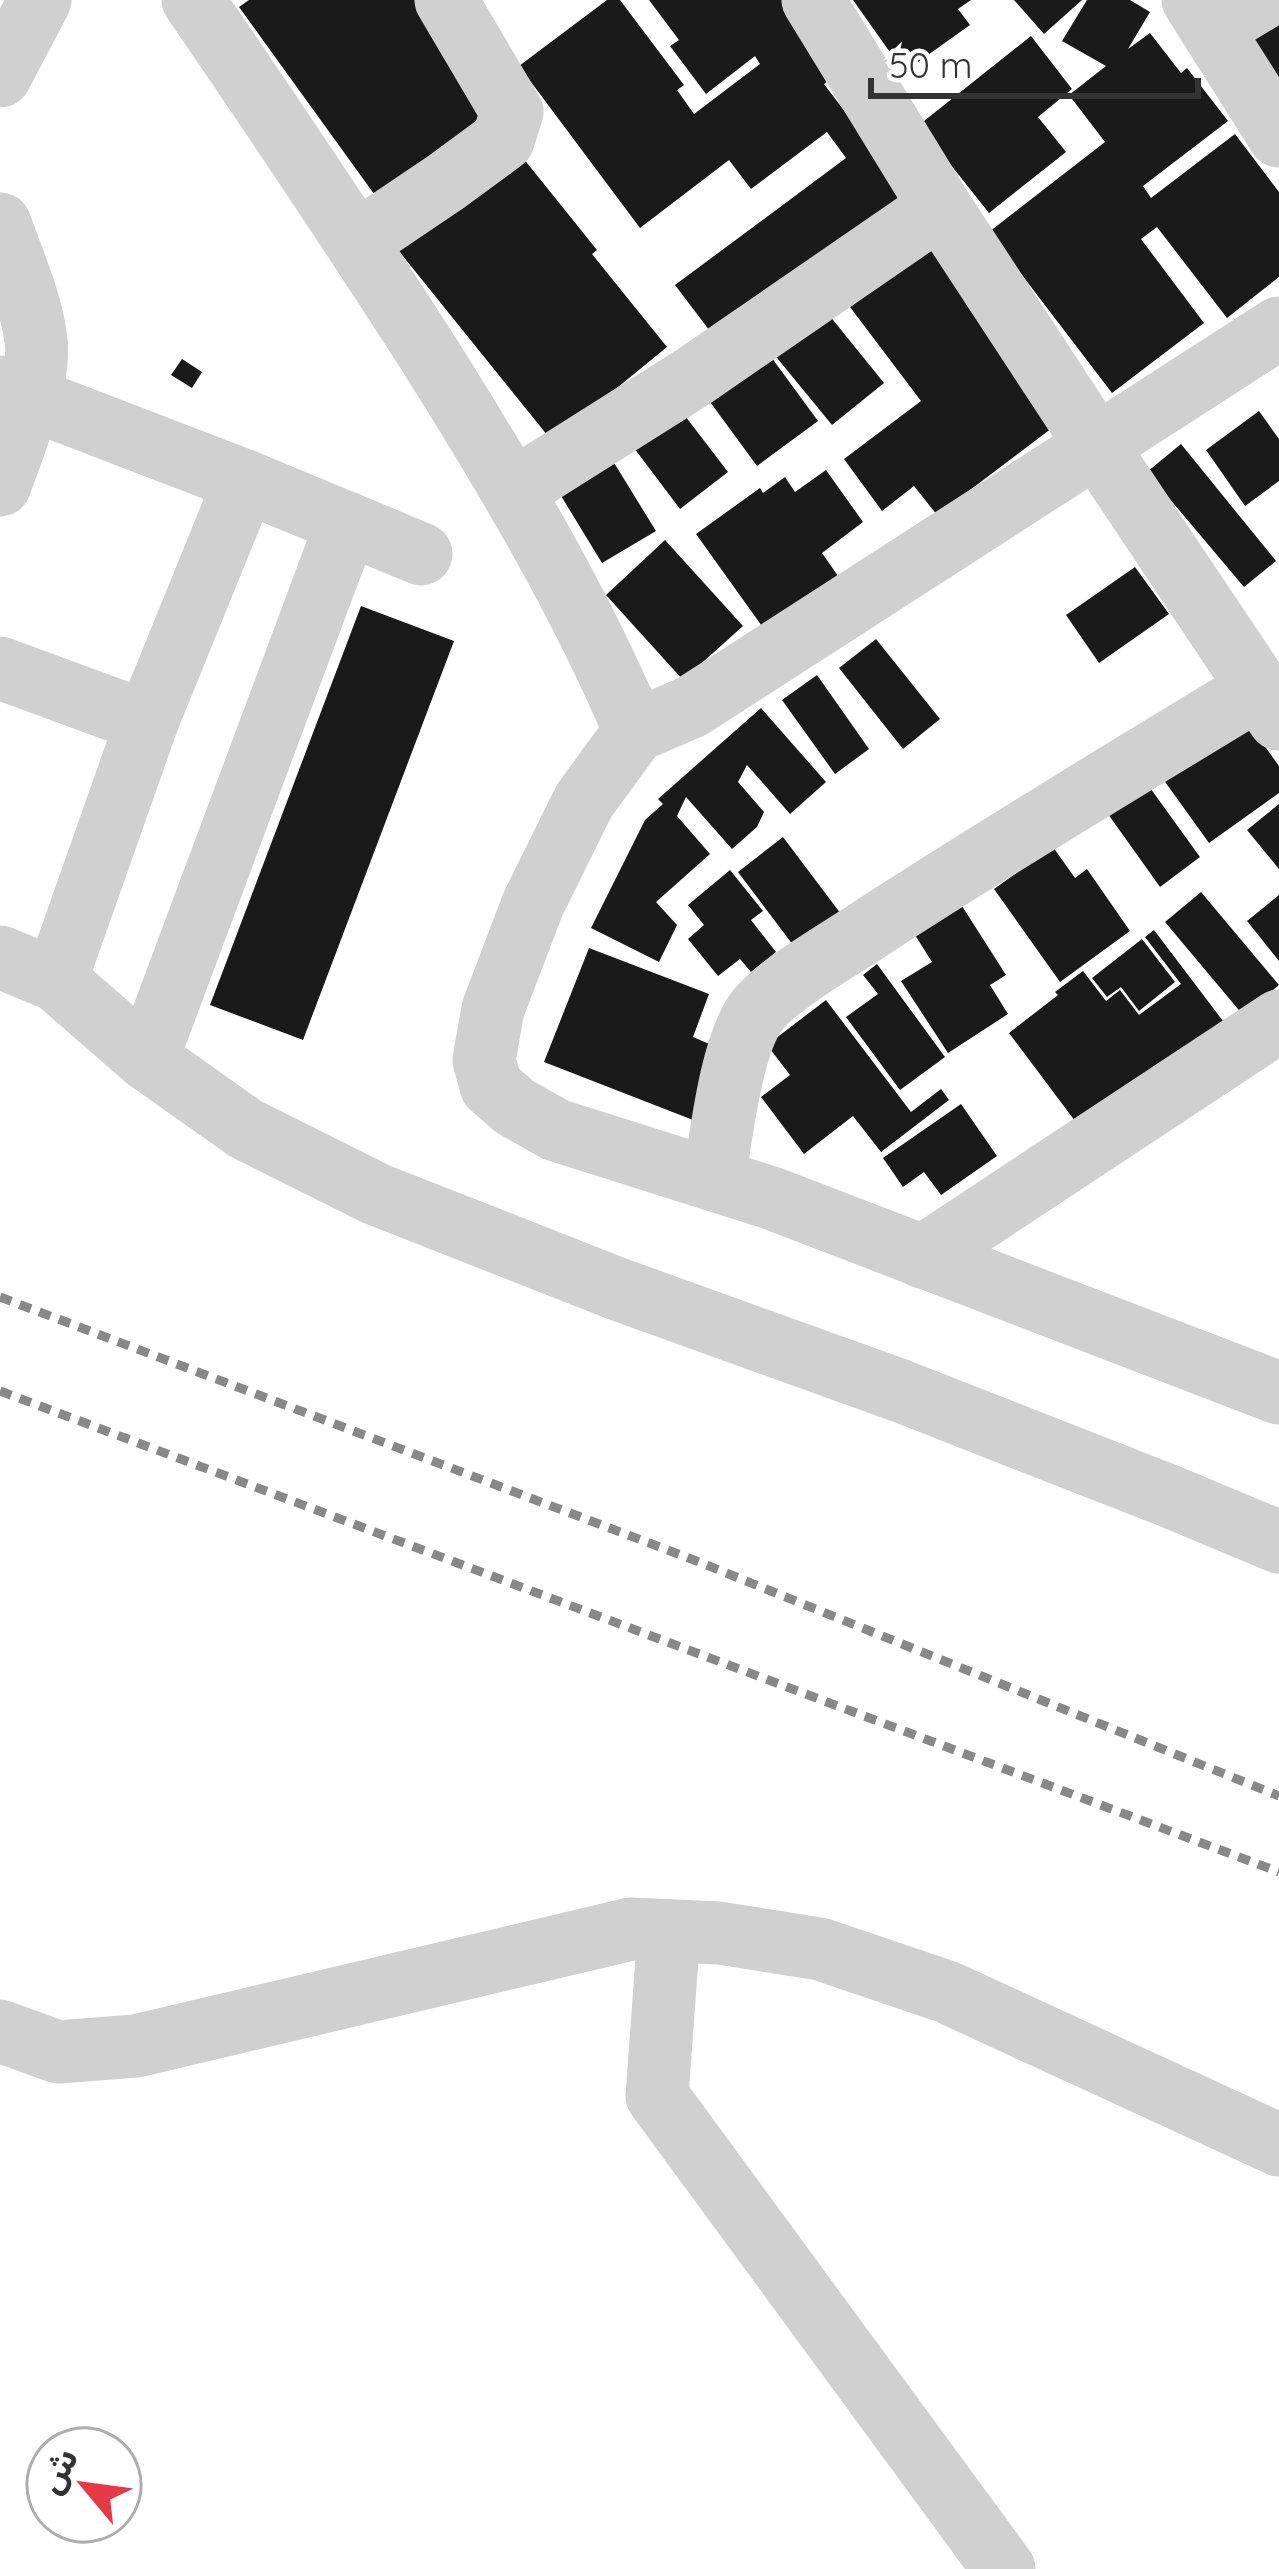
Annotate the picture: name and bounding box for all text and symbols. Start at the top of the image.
scale bar [871,24,1198,98]
text: 50 m [889,42,973,87]
north arrow [24,2425,144,2545]
text: ش [28,2441,86,2500]

